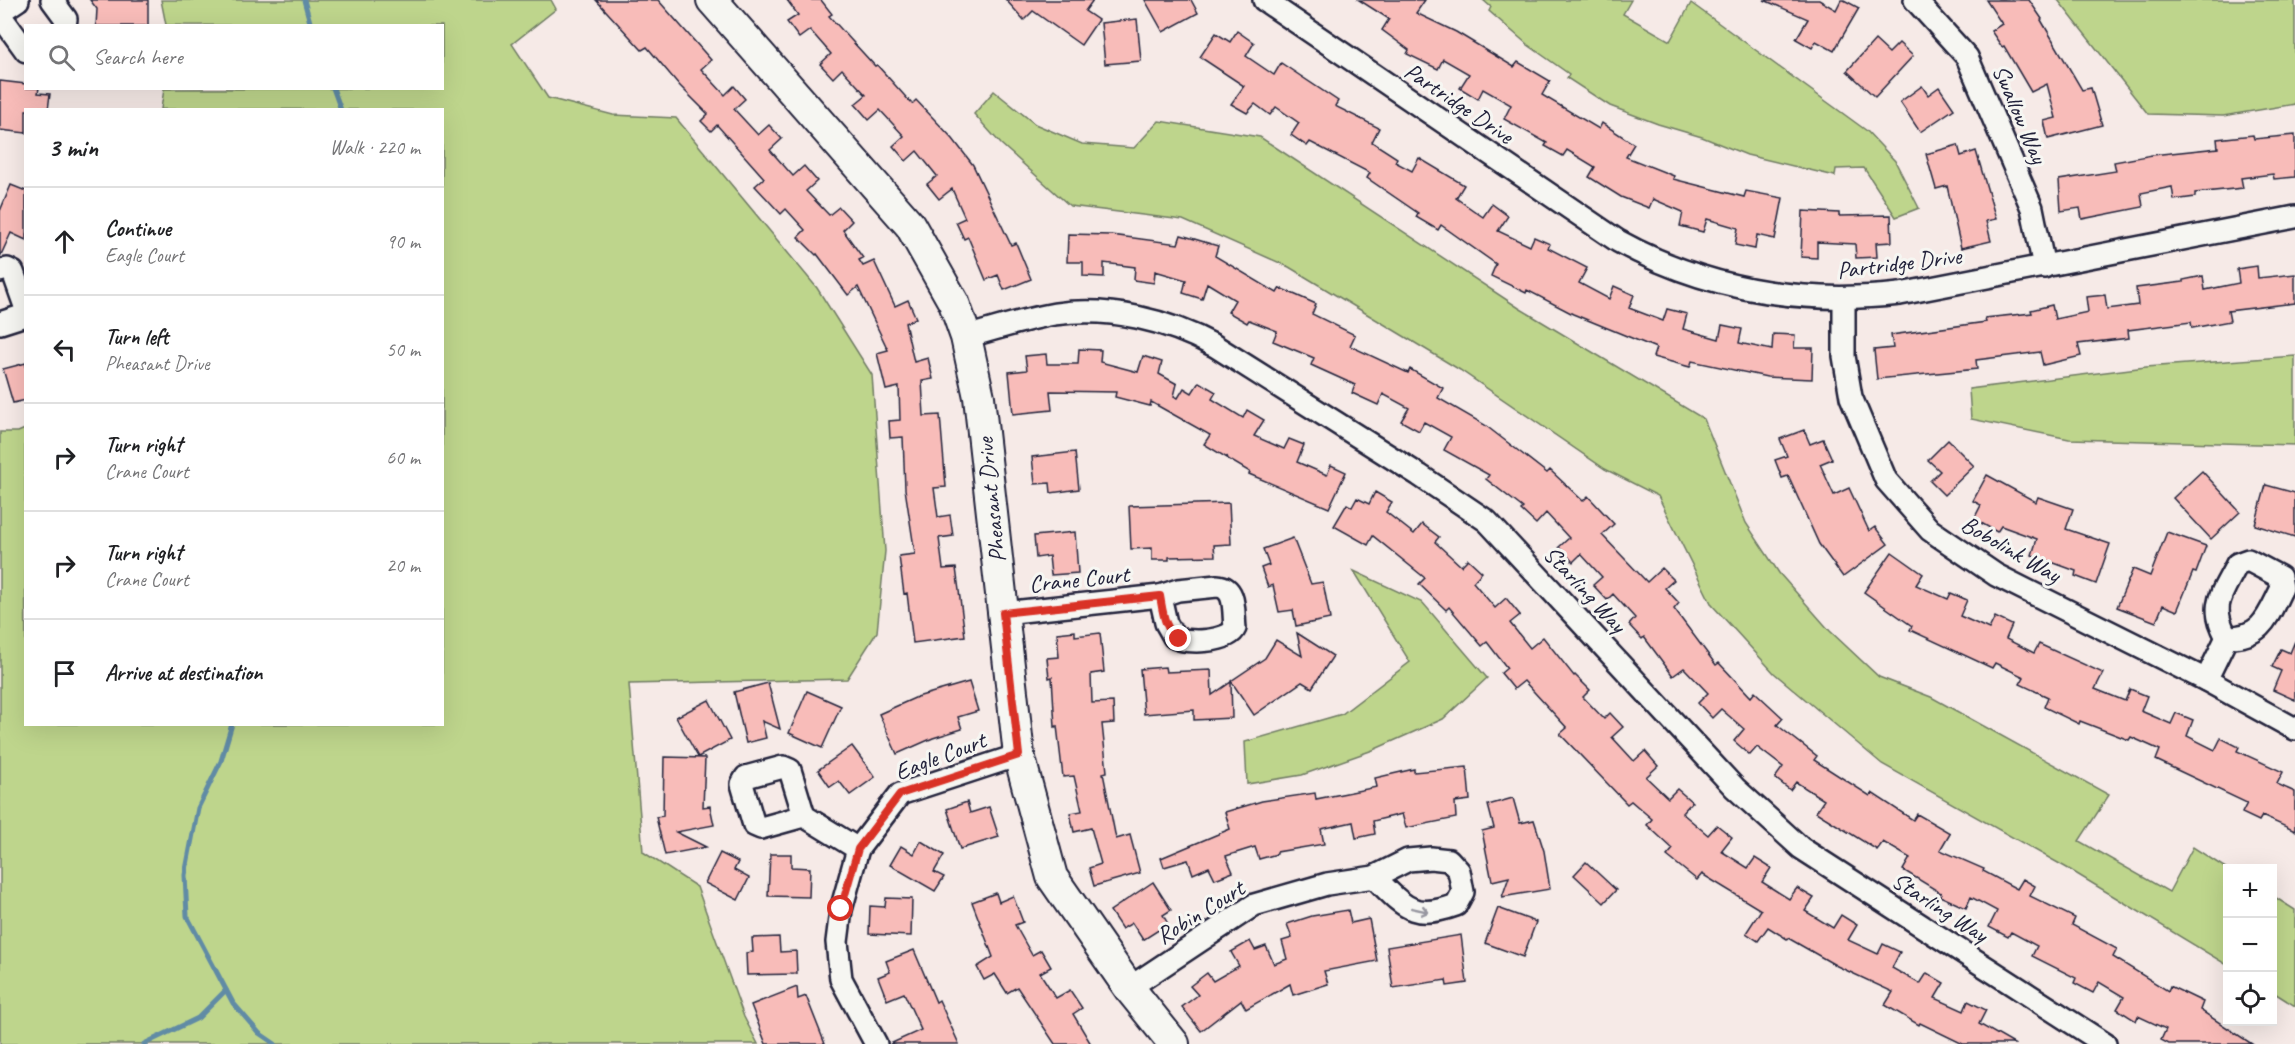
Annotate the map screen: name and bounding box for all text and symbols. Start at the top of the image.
search box [24,24,444,90]
icon: search [45,41,78,74]
text: Search here [93,43,183,71]
street label: Partridge Drive [1399,56,1521,152]
street label: Swallow Way [1986,60,2055,169]
text: 3 min [48,131,98,164]
text: Walk · 220 m [330,135,420,160]
text: Continue [105,215,171,243]
icon: ahead [48,225,81,258]
text: 90 m [386,229,420,254]
street label: Partridge Drive [1835,240,1965,286]
text: Eagle Court [105,243,184,268]
text: Turn left [105,323,169,351]
icon: left [48,333,81,366]
text: 50 m [386,337,420,362]
text: Pheasant Drive [105,351,209,376]
text: Turn right [105,431,182,459]
street label: Pheasant Drive [969,434,1012,564]
icon: right [48,441,81,474]
text: 60 m [386,445,420,470]
text: Crane Court [105,459,189,484]
street label: Bobolink Way [1956,509,2068,590]
text: Turn right [105,539,182,567]
street label: Starling Way [1537,539,1634,640]
icon: right [48,549,81,582]
text: 20 m [386,553,420,578]
street label: Crane Court [1028,559,1132,599]
text: Crane Court [105,567,189,592]
route end [1165,625,1191,651]
icon: arrive [48,657,81,690]
text: Arrive at destination [105,659,262,687]
street label: Eagle Court [890,724,991,787]
map controls [2223,864,2277,1026]
button: + [2223,864,2277,918]
street label: Starling Way [1886,865,1995,950]
street label: Robin Court [1150,872,1251,951]
route start [827,895,853,921]
one-way arrow [1410,905,1429,917]
button: − [2223,918,2277,972]
button: locate [2223,972,2277,1026]

